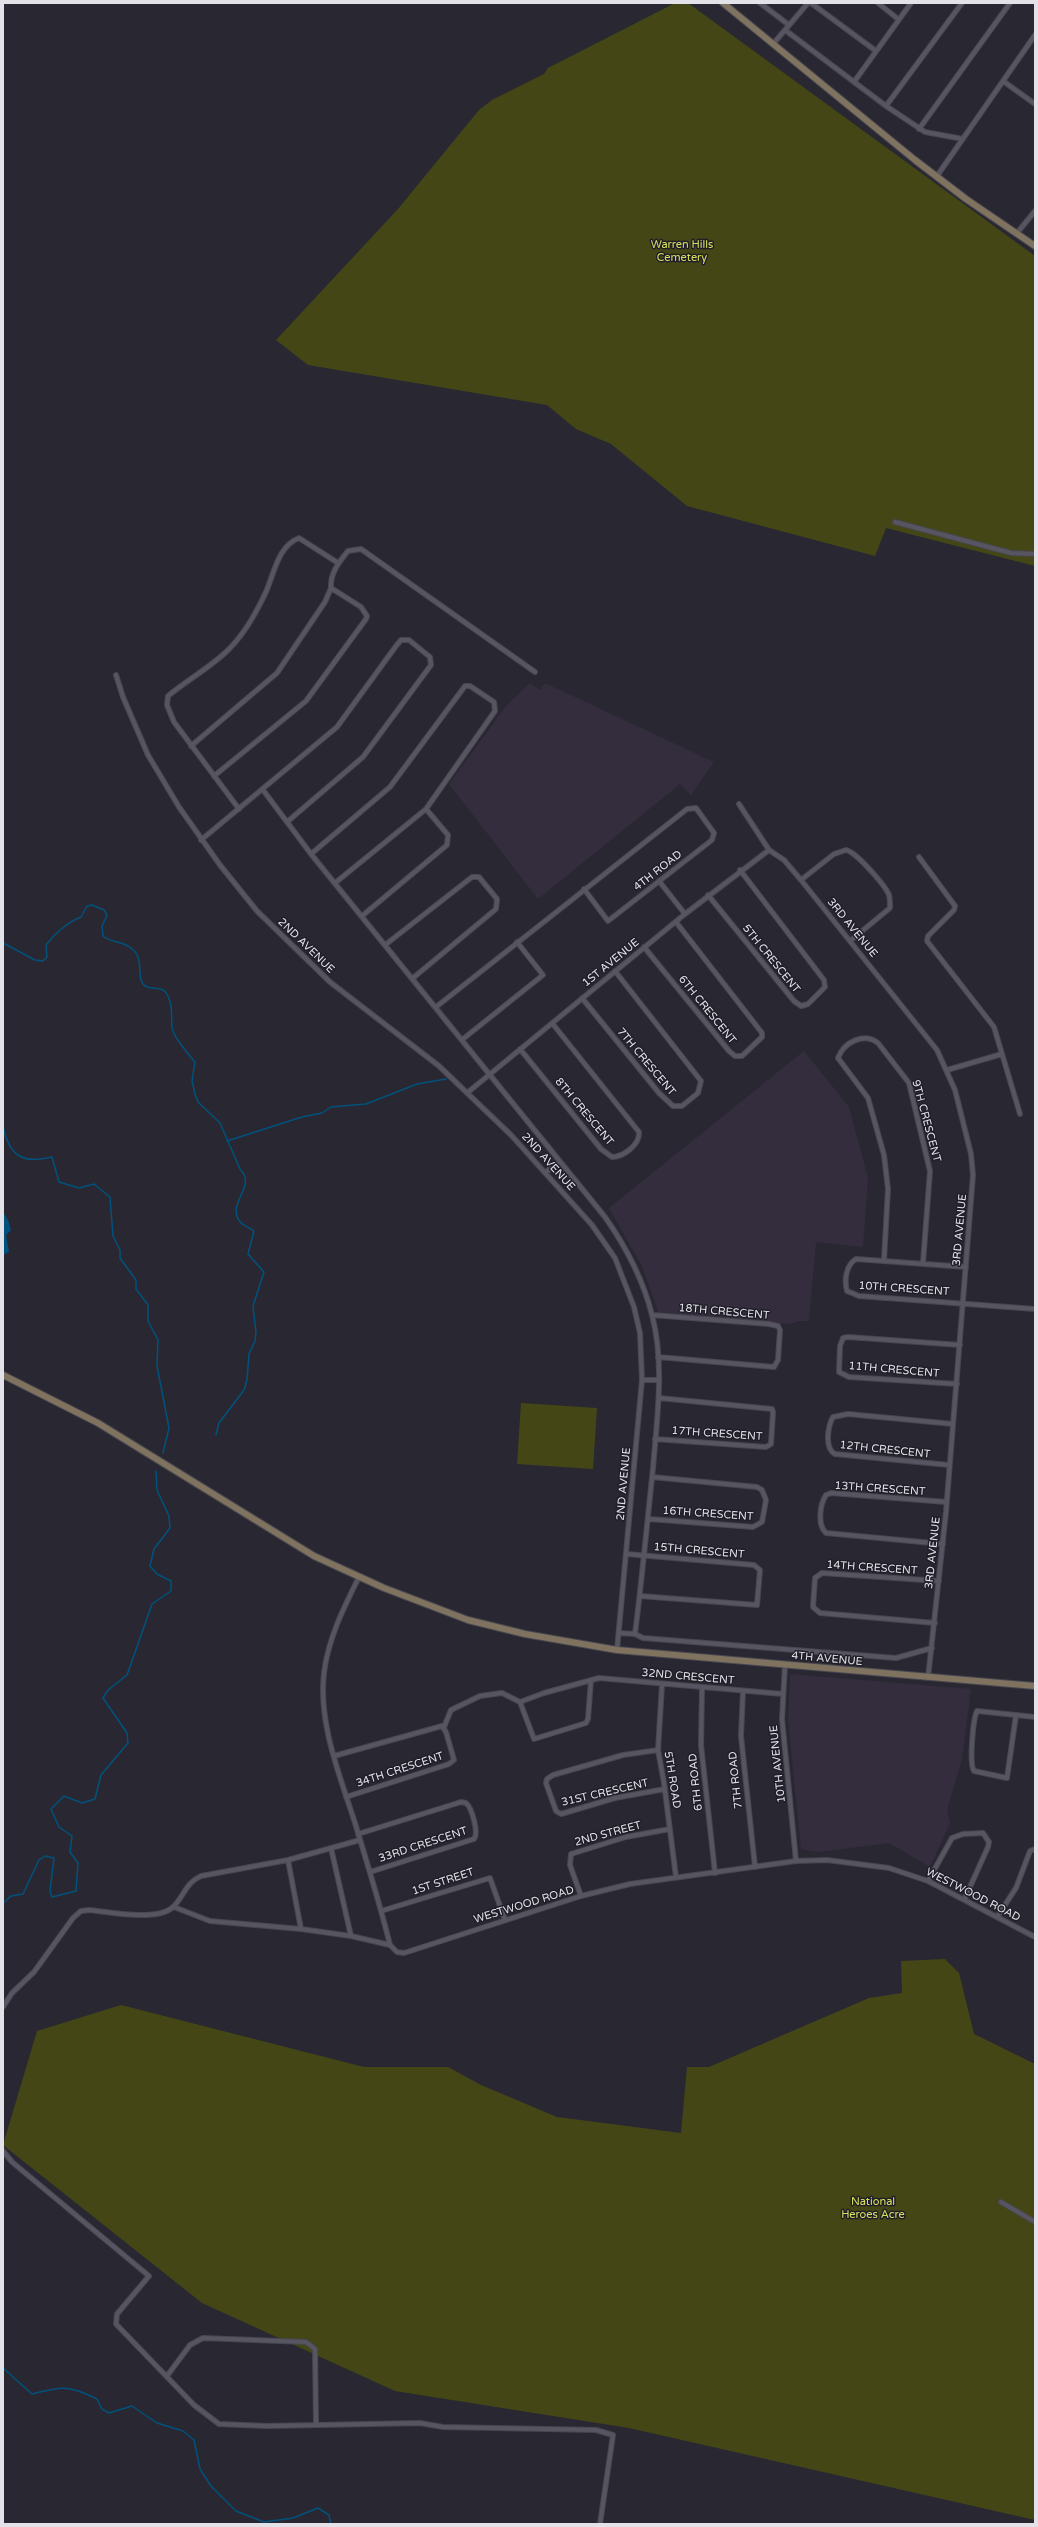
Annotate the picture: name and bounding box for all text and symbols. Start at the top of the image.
park label: Warren Hills Cemetery [651,238,713,264]
street label: 4TH ROAD [631,848,685,894]
street label: 3RD AVENUE [824,896,880,960]
street label: 2ND AVENUE [275,916,337,976]
street label: 5TH CRESCENT [739,922,803,996]
street label: 1ST AVENUE [580,936,642,990]
street label: 6TH CRESCENT [675,973,739,1047]
street label: 7TH CRESCENT [614,1025,678,1099]
street label: 8TH CRESCENT [552,1075,616,1149]
street label: 9TH CRESCENT [909,1079,943,1163]
street label: 2ND AVENUE [519,1130,577,1194]
street label: 3RD AVENUE [950,1193,970,1267]
street label: 10TH CRESCENT [858,1279,950,1299]
street label: 18TH CRESCENT [678,1301,770,1323]
street label: 11TH CRESCENT [848,1359,940,1381]
street label: 17TH CRESCENT [671,1424,763,1444]
street label: 12TH CRESCENT [839,1439,931,1461]
street label: 2ND AVENUE [614,1447,634,1521]
street label: 13TH CRESCENT [834,1479,926,1499]
street label: 16TH CRESCENT [662,1504,754,1524]
street label: 3RD AVENUE [923,1516,943,1590]
street label: 15TH CRESCENT [653,1540,745,1562]
street label: 14TH CRESCENT [826,1558,918,1578]
street label: 4TH AVENUE [791,1649,863,1669]
street label: 32ND CRESCENT [641,1666,735,1688]
street label: 10TH AVENUE [767,1724,789,1804]
street label: 34TH CRESCENT [355,1750,445,1790]
street label: 5TH ROAD [661,1750,683,1810]
street label: 7TH ROAD [726,1751,746,1809]
street label: 6TH ROAD [686,1753,706,1811]
street label: 31ST CRESCENT [560,1777,650,1809]
street label: 2ND STREET [573,1819,643,1849]
street label: 33RD CRESCENT [377,1824,469,1866]
street label: WESTWOOD ROAD [924,1865,1022,1925]
street label: 1ST STREET [410,1866,476,1898]
street label: WESTWOOD ROAD [472,1883,576,1927]
park label: National Heroes Acre [841,2195,905,2221]

